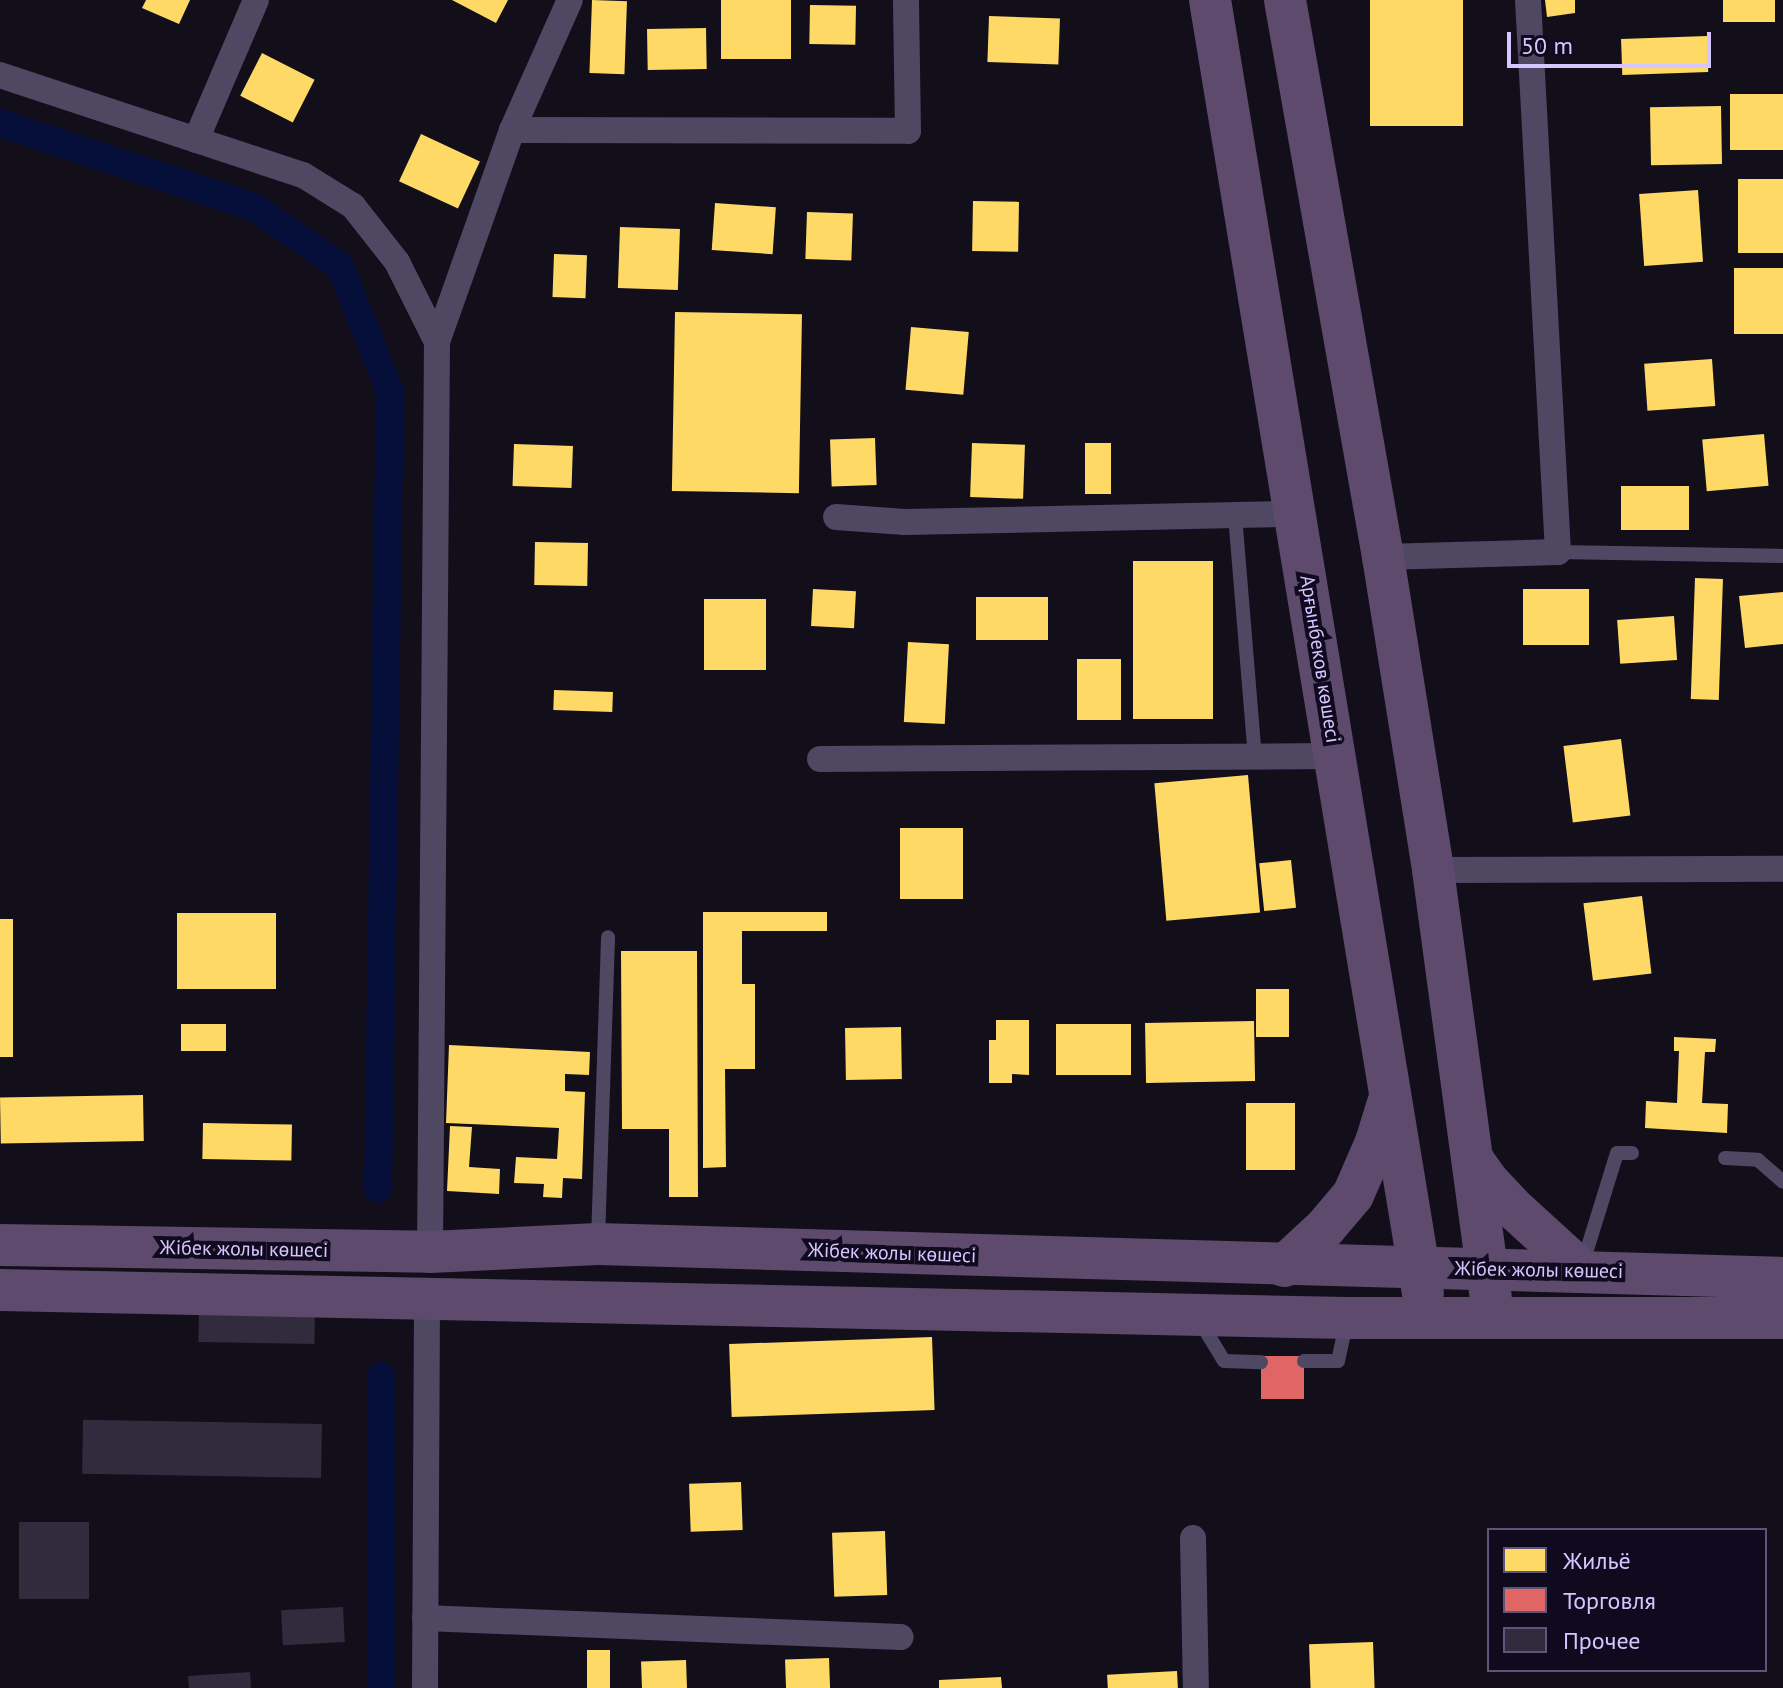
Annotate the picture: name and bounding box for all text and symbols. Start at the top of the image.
scale bar [1511,16,1715,66]
text: 50 m [1521,30,1573,61]
street label: Арғынбеков көшесі [1295,573,1345,745]
street label: Жібек жолы көшесі [160,1236,328,1262]
street label: Жібек жолы көшесі [807,1238,977,1268]
street label: Жібек жолы көшесі [1455,1257,1623,1283]
legend [1487,1528,1767,1672]
text: Жильё [1563,1545,1631,1576]
text: Торговля [1563,1585,1656,1616]
text: Прочее [1563,1625,1641,1656]

